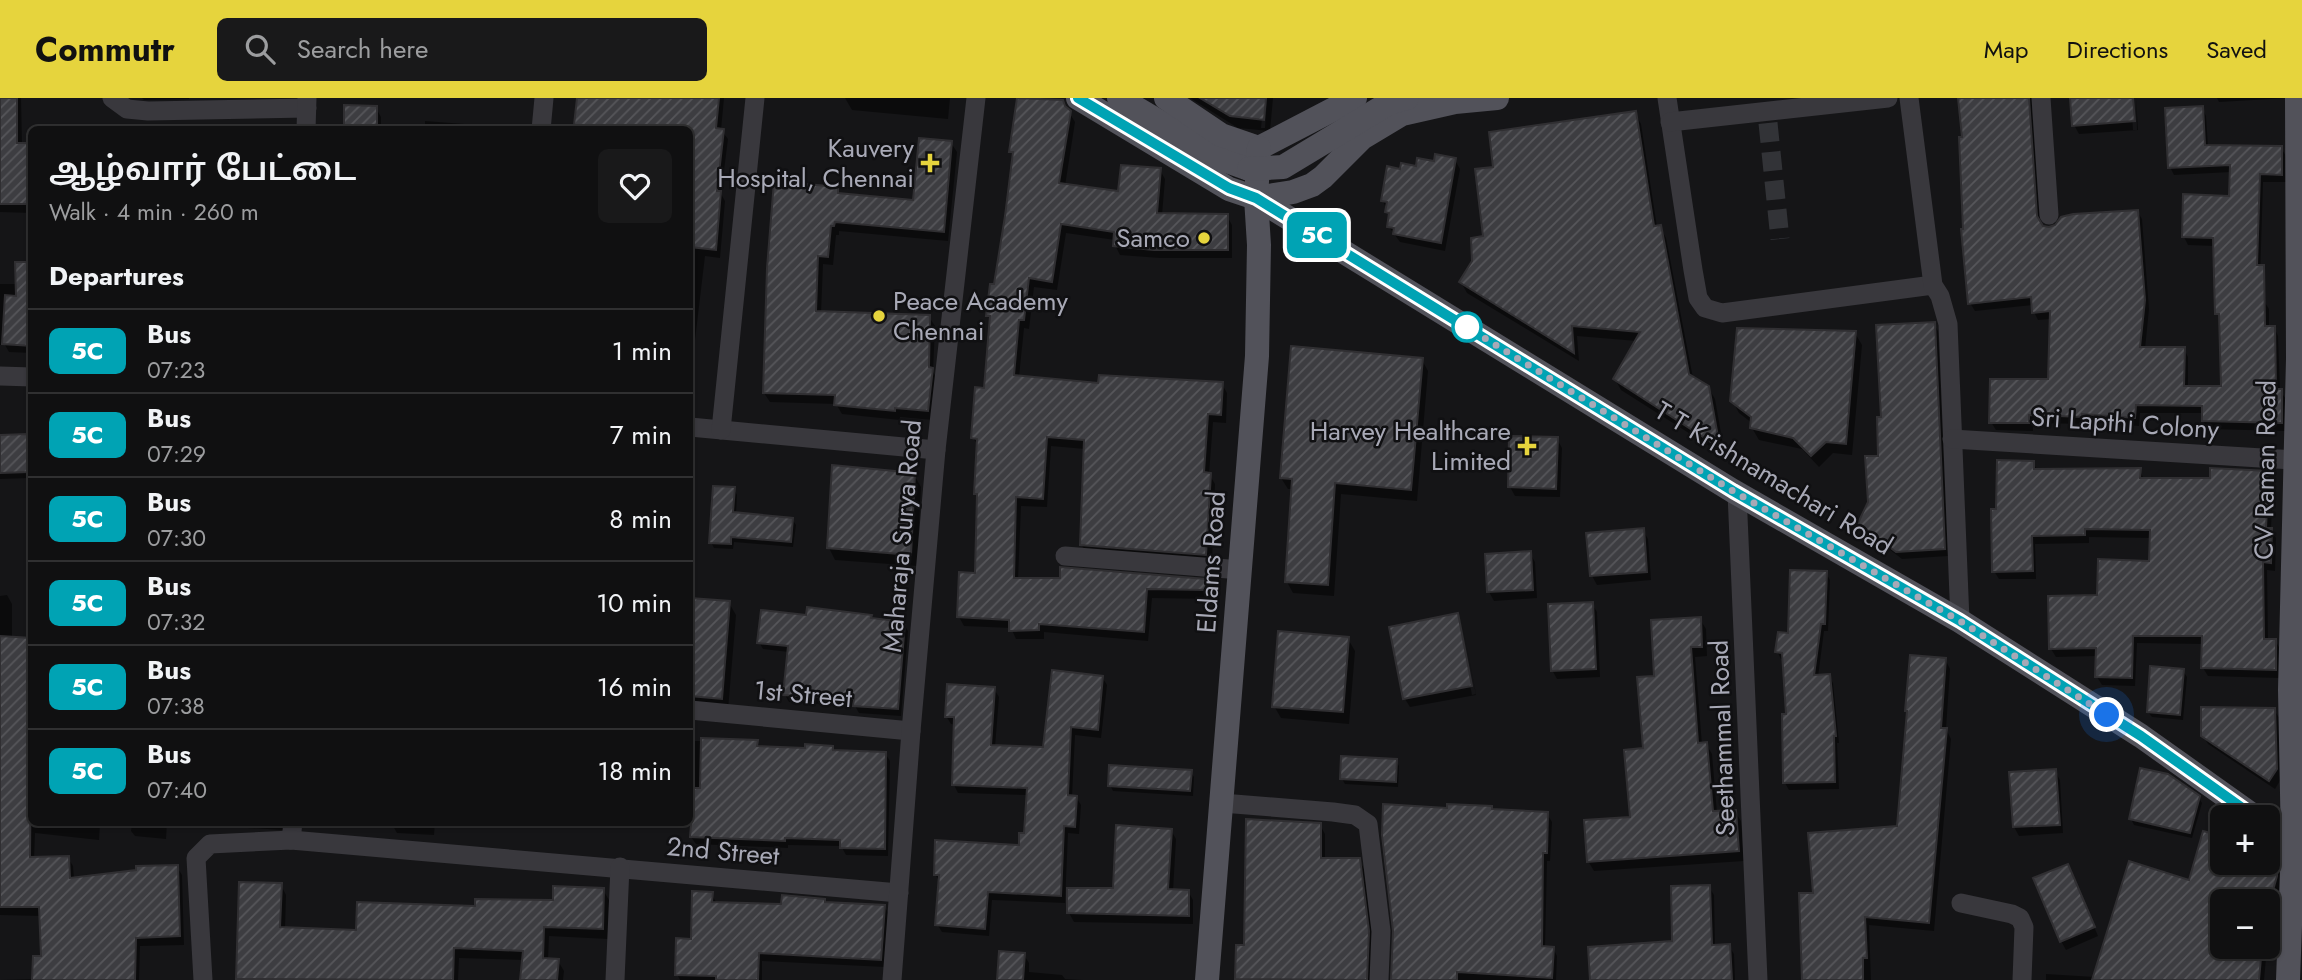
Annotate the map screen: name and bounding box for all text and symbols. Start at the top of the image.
search box [217,18,707,81]
text: Commutr [35,26,175,73]
icon: search [241,30,279,68]
text: Search here [297,30,428,68]
text: Map [1984,32,2029,67]
text: Directions [2067,32,2168,67]
text: Saved [2206,32,2267,67]
place label: Kauvery Hospital, Chennai [717,129,915,197]
text: ஆழ்வார் பேட்டை [49,145,356,192]
button: heart [598,149,672,223]
marker: Kauvery Hospital, Chennai [920,153,940,173]
text: Walk · 4 min · 260 m [49,195,259,229]
line badge: 5C [1286,212,1348,258]
text: 5C [1301,217,1333,252]
place label: Samco [1116,219,1190,257]
marker: Samco [1196,230,1212,246]
text: Departures [49,257,184,295]
place label: Peace Academy Chennai [893,282,1068,350]
marker: Peace Academy Chennai [871,308,887,324]
unlabelled marker [1452,312,1482,342]
text: Bus [147,315,191,353]
text: 1 min [612,332,672,370]
text: 5C [71,333,104,368]
text: 07:23 [147,353,205,387]
street label: CV Raman Road [2244,380,2286,560]
street label: T T Krishnamachari Road [1648,392,1900,564]
street label: Sri Lapthi Colony [2030,397,2221,449]
text: Bus [147,399,191,437]
place label: Harvey Healthcare Limited [1310,412,1511,480]
text: 7 min [610,416,672,454]
text: 5C [71,417,104,452]
street label: Maharaja Surya Road [873,418,931,654]
marker: Harvey Healthcare Limited [1517,436,1537,456]
text: 07:29 [147,437,206,471]
text: Bus [147,483,191,521]
street label: Eldams Road [1187,490,1235,634]
text: 8 min [609,500,672,538]
text: 5C [71,501,104,536]
text: 07:30 [147,521,206,555]
text: Bus [147,567,191,605]
text: 10 min [596,584,672,622]
text: 5C [71,585,104,620]
text: 07:32 [147,605,205,639]
street label: Seethammal Road [1700,639,1744,837]
text: Bus [147,651,191,689]
text: 16 min [597,668,672,706]
text: 5C [71,669,104,704]
street label: 1st Street [752,671,854,717]
text: 07:38 [147,689,205,723]
your location [2089,697,2124,732]
text: Bus [147,735,191,773]
text: 18 min [598,752,672,790]
text: 5C [71,753,104,788]
text: 07:40 [147,773,207,807]
map controls [2210,805,2280,959]
button: + [2210,805,2280,875]
street label: 2nd Street [665,827,782,875]
button: − [2210,889,2280,959]

